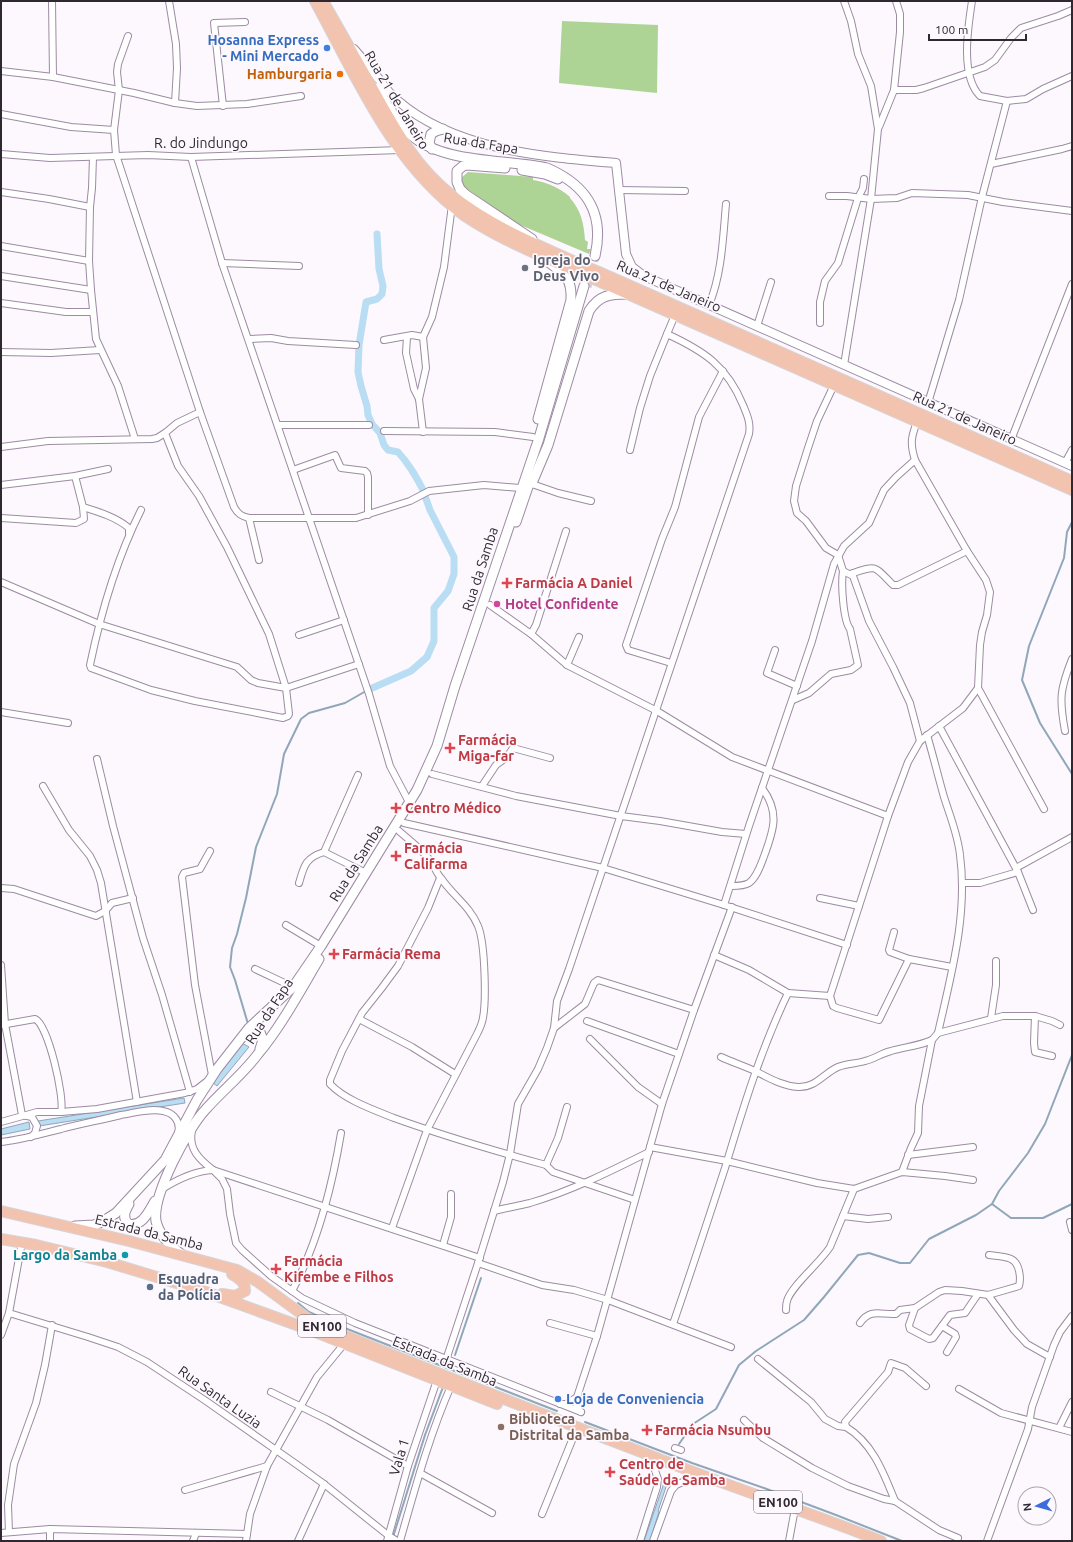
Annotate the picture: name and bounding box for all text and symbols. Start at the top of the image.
scale bar [929,16,1026,42]
text: 100 m [935,23,968,36]
place label: Hosanna Express - Mini Mercado [207,32,319,64]
marker: Hosanna Express - Mini Mercado [322,43,332,53]
street label: Rua 21 de Janeiro [361,48,433,152]
place label: Hamburgaria [247,66,332,82]
marker: Hamburgaria [335,69,345,79]
street label: Rua da Fapa [443,129,519,157]
street label: R. do Jindungo [154,135,248,151]
place label: Igreja do Deus Vivo [533,252,599,284]
street label: Rua 21 de Janeiro [614,257,724,315]
marker: Igreja do Deus Vivo [520,263,530,273]
street label: Rua 21 de Janeiro [911,388,1019,448]
street label: Rua da Samba [459,525,501,613]
place label: Farmácia A Daniel [515,575,633,591]
marker: Farmácia A Daniel [502,578,512,588]
place label: Hotel Confidente [505,596,619,612]
marker: Hotel Confidente [492,599,502,609]
place label: Farmácia Miga-far [458,732,517,764]
marker: Farmácia Miga-far [445,743,455,753]
place label: Centro Médico [405,800,501,816]
marker: Centro Médico [390,802,402,814]
street label: Rua da Samba [326,822,386,904]
place label: Farmácia Califarma [404,840,468,872]
marker: Farmácia Califarma [391,851,401,861]
place label: Farmácia Rema [342,946,441,962]
marker: Farmácia Rema [329,949,339,959]
street label: Rua da Fapa [242,975,296,1047]
street label: Estrada da Samba [93,1211,205,1253]
place label: Largo da Samba [13,1247,117,1263]
marker: Largo da Samba [120,1250,130,1260]
place label: Farmácia Kifembe e Filhos [284,1253,394,1285]
marker: Farmácia Kifembe e Filhos [271,1264,281,1274]
place label: Esquadra da Polícia [158,1271,221,1303]
marker: Esquadra da Polícia [145,1282,155,1292]
road number: EN100 [298,1315,346,1337]
street label: Estrada da Samba [390,1333,500,1389]
street label: Rua Santa Luzia [175,1362,265,1432]
place label: Loja de Conveniencia [566,1391,704,1407]
marker: Loja de Conveniencia [553,1394,563,1404]
place label: Biblioteca Distrital da Samba [509,1411,629,1443]
marker: Biblioteca Distrital da Samba [496,1422,506,1432]
place label: Farmácia Nsumbu [655,1422,771,1438]
marker: Farmácia Nsumbu [642,1425,652,1435]
street label: Vala 1 [386,1437,412,1477]
place label: Centro de Saúde da Samba [619,1456,726,1488]
marker: Centro de Saúde da Samba [604,1466,616,1478]
north arrow [1017,1486,1057,1526]
road number: EN100 [754,1491,802,1513]
text: N [1021,1502,1033,1512]

